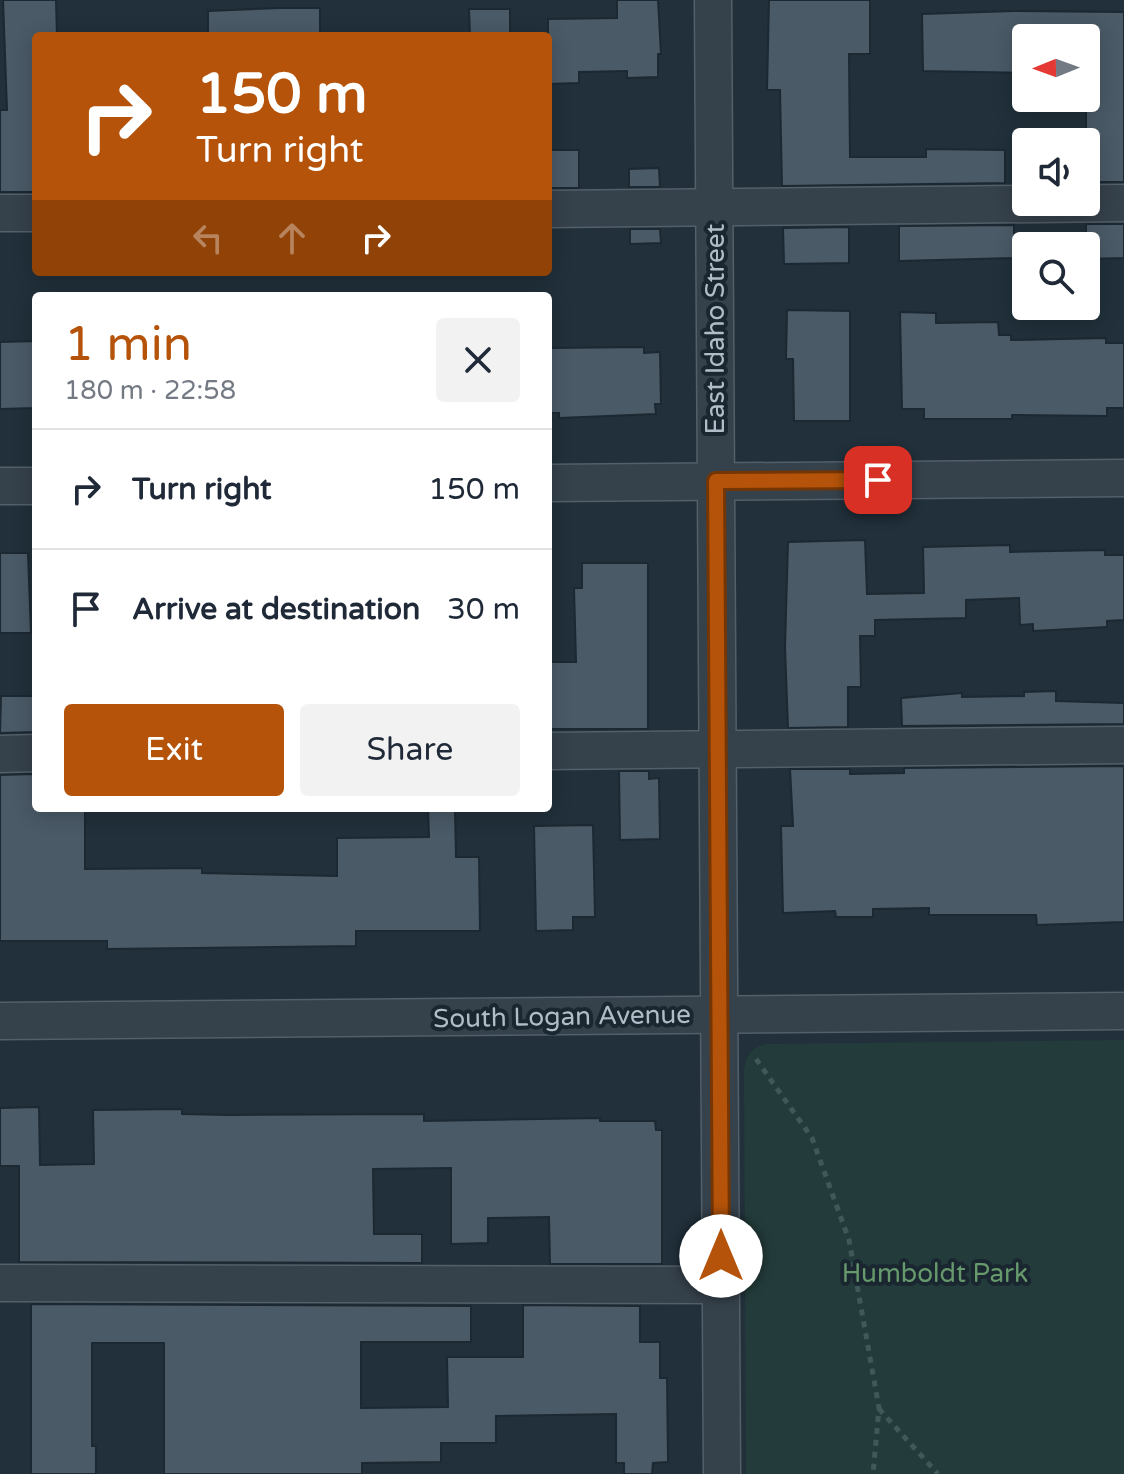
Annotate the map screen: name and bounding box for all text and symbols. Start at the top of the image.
north arrow [1012,24,1100,112]
map controls [1012,24,1100,320]
text: 150 m [196,61,367,128]
icon: right [64,64,168,168]
button: sound [1012,128,1100,216]
text: Turn right [196,129,363,172]
icon: left [186,216,230,260]
icon: ahead [270,216,314,260]
icon: right [354,216,398,260]
street label: East Idaho Street [700,224,731,434]
button: search [1012,232,1100,320]
text: 1 min [64,316,192,374]
button: close [436,318,520,402]
text: 180 m · 22:58 [64,375,236,406]
pin [844,446,912,514]
icon: arrive [856,458,900,502]
icon: right [64,467,108,511]
text: Turn right [132,471,272,508]
text: 150 m [428,471,520,508]
icon: arrive [64,587,108,631]
text: Arrive at destination [132,591,420,628]
text: 30 m [447,591,520,628]
button: Exit [64,704,284,796]
button: Share [300,704,520,796]
street label: South Logan Avenue [433,999,691,1034]
position arrow [679,1214,763,1298]
park label: Humboldt Park [842,1258,1028,1289]

